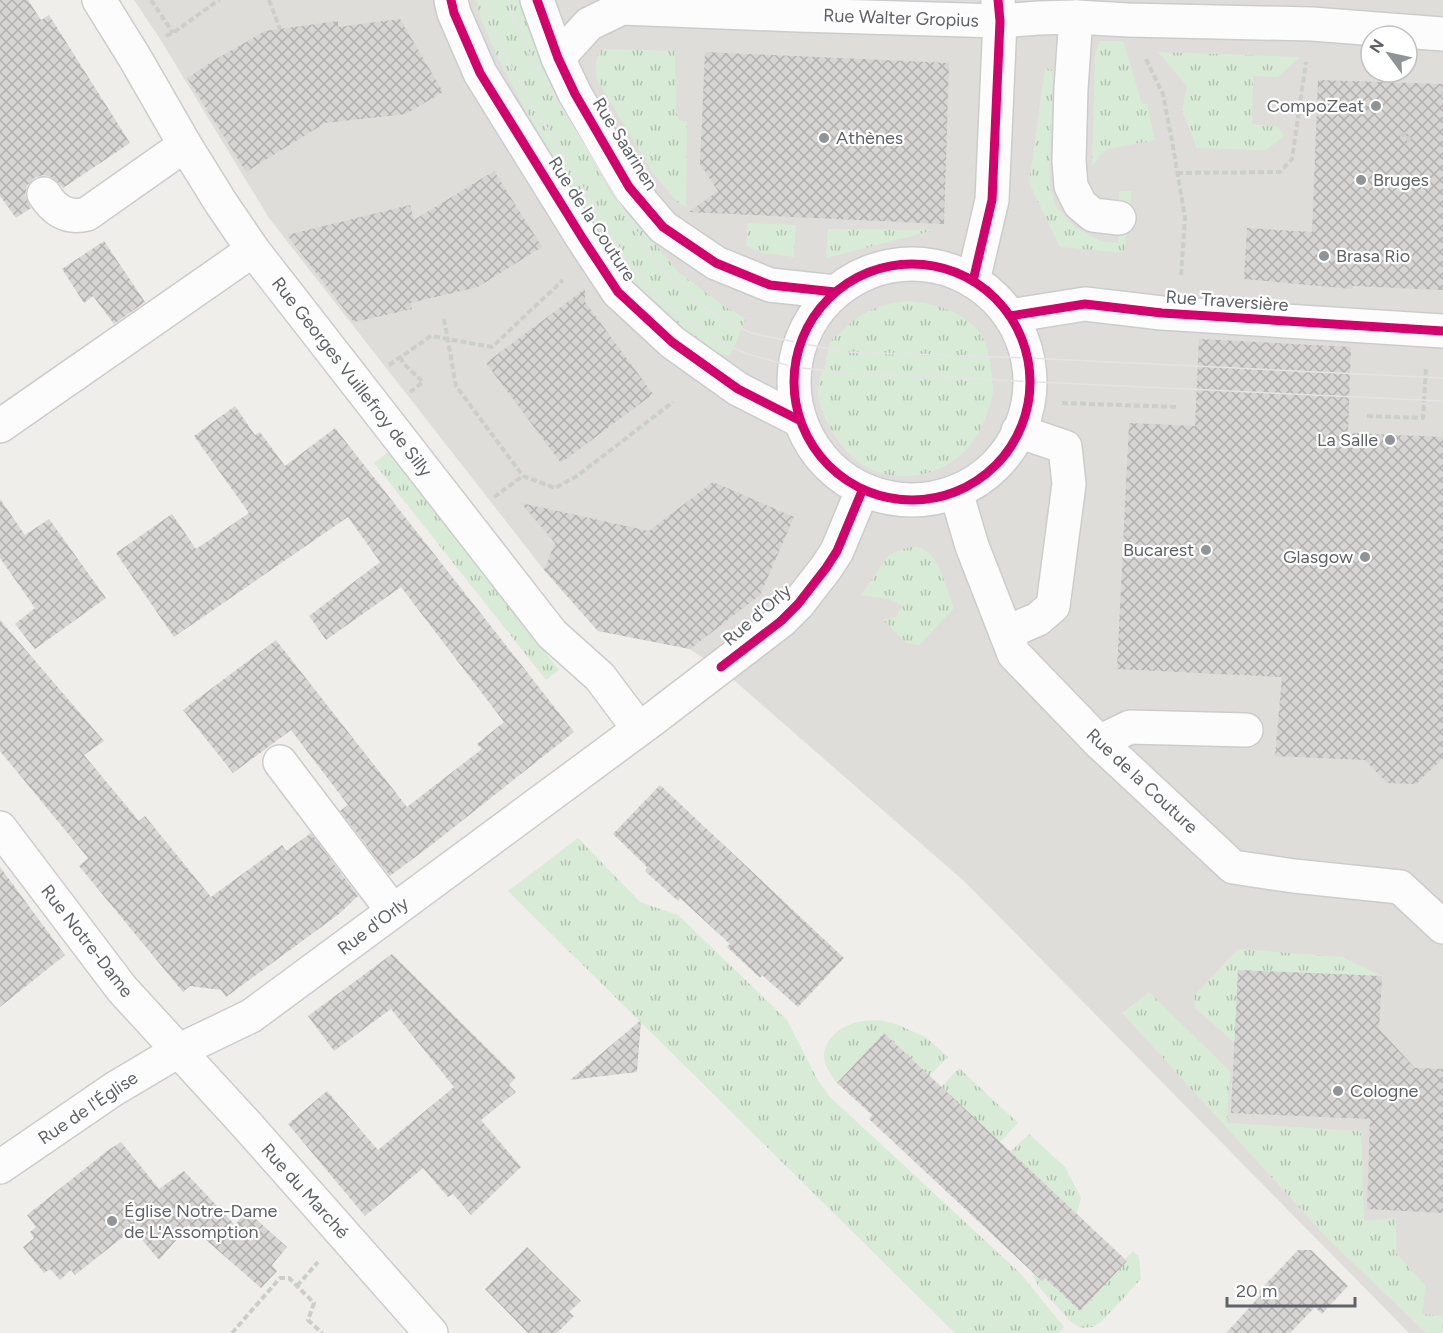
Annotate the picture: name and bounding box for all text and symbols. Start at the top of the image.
street label: Rue Walter Gropius [823,4,979,32]
north arrow [1359,24,1419,84]
text: N [1366,36,1388,56]
street label: Rue Saarinen [588,94,662,194]
place label: CompoZeat [1267,95,1364,117]
marker: CompoZeat [1369,99,1383,113]
place label: Athènes [836,127,903,149]
marker: Athènes [817,131,831,145]
street label: Rue de la Couture [544,153,641,286]
place label: Bruges [1373,169,1429,191]
marker: Bruges [1354,173,1368,187]
place label: Brasa Rio [1336,245,1410,267]
marker: Brasa Rio [1317,249,1331,263]
street label: Rue Georges Vuillefroy de Silly [267,273,437,482]
street label: Rue Traversière [1165,286,1289,316]
place label: La Salle [1317,429,1378,451]
marker: La Salle [1383,433,1397,447]
place label: Bucarest [1123,539,1194,561]
marker: Bucarest [1199,543,1213,557]
place label: Glasgow [1283,546,1353,568]
marker: Glasgow [1358,550,1372,564]
street label: Rue d'Orly [718,579,796,651]
street label: Rue de la Couture [1082,724,1202,838]
street label: Rue Notre-Dame [36,880,138,1002]
street label: Rue d'Orly [333,892,413,960]
street label: Rue de l'Église [34,1066,142,1149]
place label: Cologne [1350,1080,1418,1102]
marker: Cologne [1331,1084,1345,1098]
street label: Rue du Marché [256,1139,354,1243]
place label: Église Notre-Dame de L'Assomption [124,1200,277,1243]
marker: Église Notre-Dame de L'Assomption [105,1214,119,1228]
scale bar [1227,1270,1354,1308]
text: 20 m [1236,1280,1277,1302]

